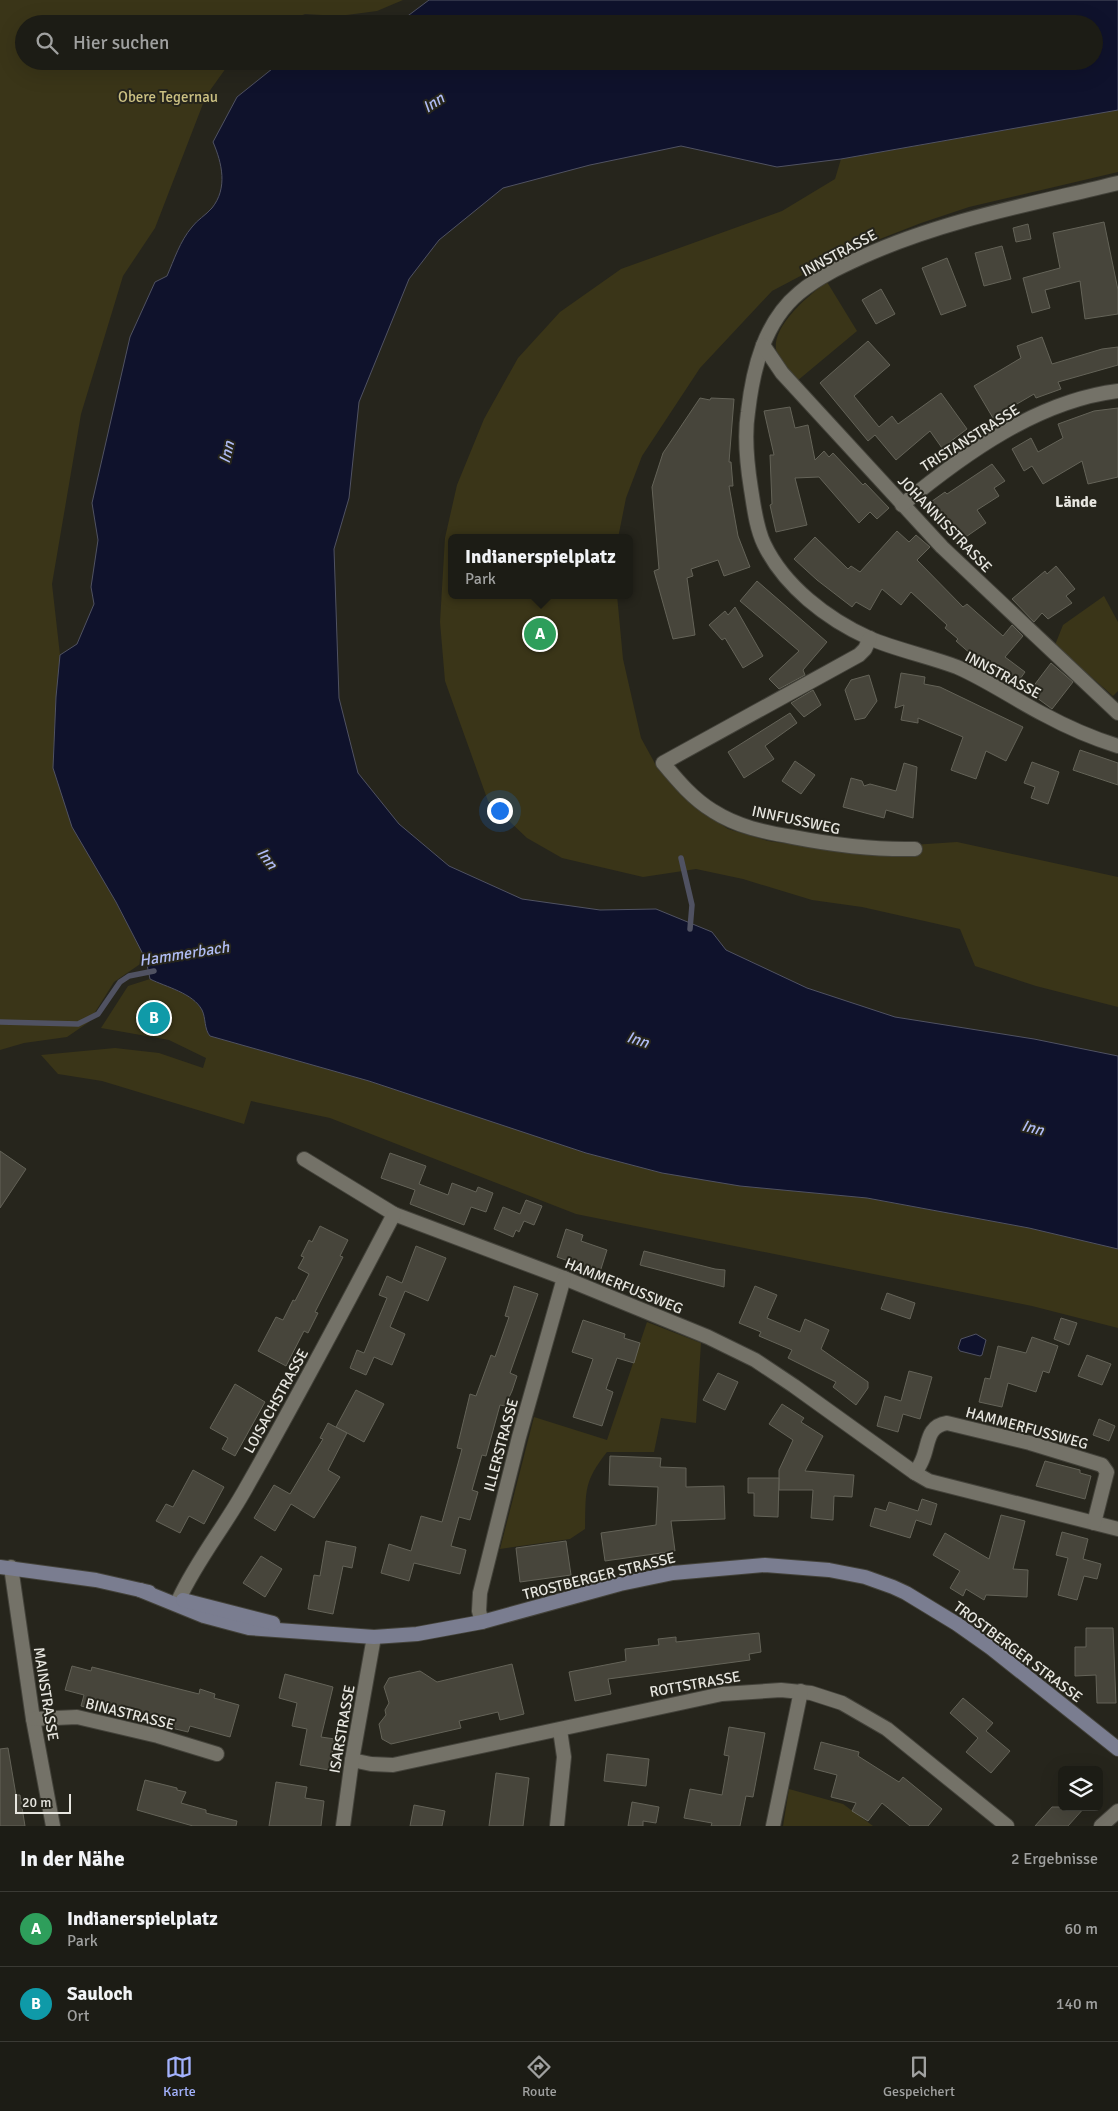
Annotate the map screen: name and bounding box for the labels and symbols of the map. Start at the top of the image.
park label: Obere Tegernau [118,88,218,106]
water label: Inn [419,88,449,117]
street label: INNSTRASSE [798,225,880,281]
street label: TRISTANSTRASSE [917,400,1023,476]
water label: Inn [215,438,239,465]
street label: JOHANNISSTRASSE [894,472,996,576]
district label: Lände [1055,492,1097,512]
pin: A [524,615,556,653]
street label: INNSTRASSE [962,647,1044,703]
your location [487,798,513,824]
street label: INNFUSSWEG [750,802,842,838]
water label: Inn [253,844,283,874]
water label: Hammerbach [138,937,232,971]
pin: B [138,999,170,1037]
water label: Inn [624,1027,652,1053]
water label: Inn [1020,1116,1047,1141]
street label: HAMMERFUSSWEG [562,1254,686,1318]
street label: LOISACHSTRASSE [240,1346,312,1456]
street label: ILLERSTRASSE [480,1396,522,1494]
street label: HAMMERFUSSWEG [964,1403,1090,1453]
street label: TROSTBERGER STRASSE [521,1548,677,1604]
street label: TROSTBERGER STRASSE [950,1598,1086,1706]
street label: MAINSTRASSE [30,1646,62,1742]
street label: ROTTSTRASSE [648,1667,742,1701]
street label: ISARSTRASSE [325,1683,359,1775]
street label: BINASTRASSE [83,1694,177,1734]
scale bar [15,1791,71,1814]

